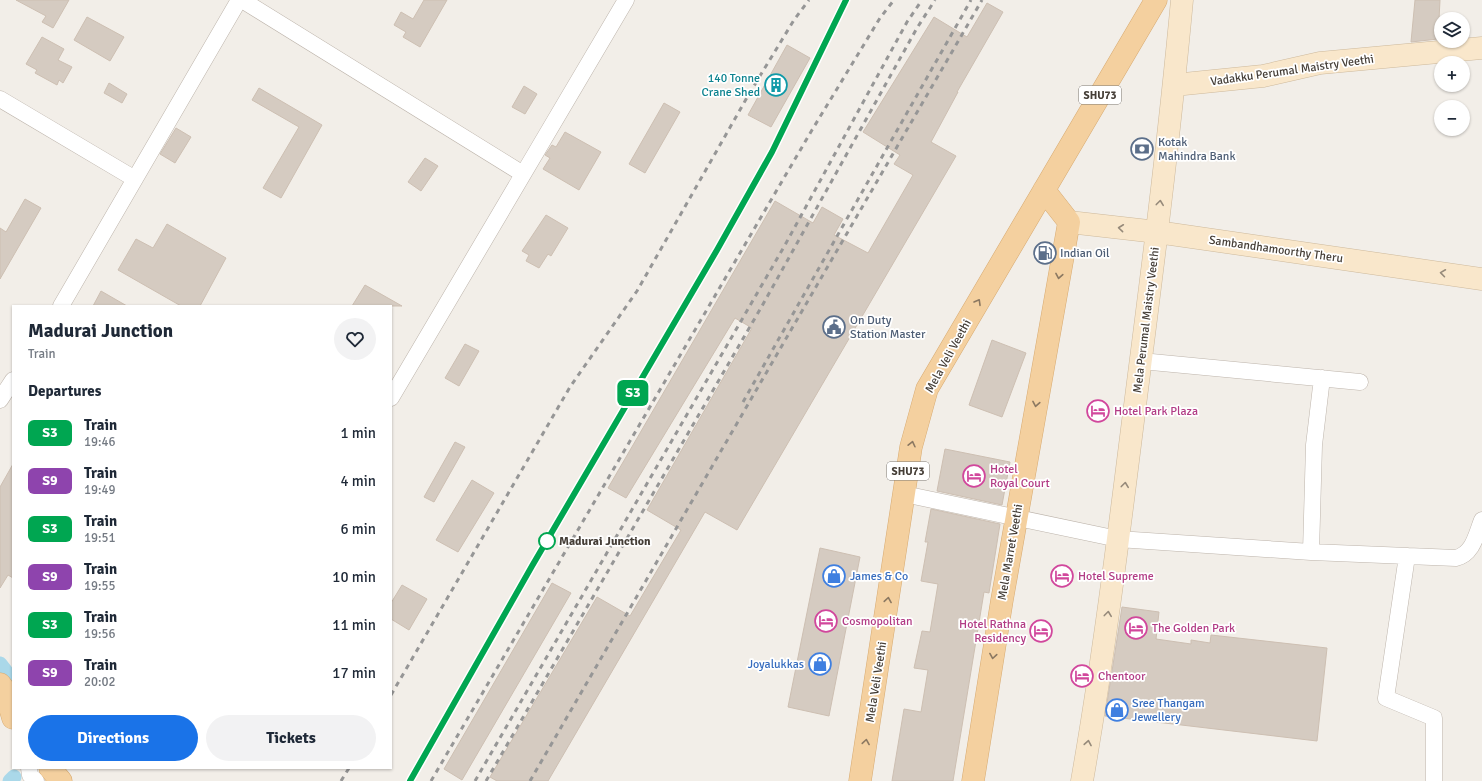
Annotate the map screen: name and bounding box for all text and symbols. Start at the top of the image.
map controls [1434,12,1470,136]
button: layers [1434,12,1470,48]
street label: Vadakku Perumal Maistry Veethi [1209,52,1375,89]
button: + [1434,56,1470,92]
place label: 140 Tonne Crane Shed [702,71,760,100]
building icon: 140 Tonne Crane Shed [763,72,789,98]
road number: SHU73 [1079,86,1121,104]
button: − [1434,100,1470,136]
place label: Kotak Mahindra Bank [1158,135,1235,164]
bank icon: Kotak Mahindra Bank [1129,136,1155,162]
one-way arrow [1155,200,1164,206]
one-way arrow [1118,223,1124,232]
street label: Sambandhamoorthy Theru [1208,233,1344,266]
fuel station icon: Indian Oil [1032,240,1058,266]
place label: Indian Oil [1060,246,1110,261]
street label: Mela Perumal Maistry Veethi [1130,246,1163,394]
one-way arrow [1440,269,1446,278]
one-way arrow [1056,273,1064,279]
one-way arrow [974,299,981,306]
place label: On Duty Station Master [850,313,926,342]
public building icon: On Duty Station Master [821,314,847,340]
street label: Mela Veli Veethi [922,317,975,396]
button: heart [334,318,376,360]
text: Madurai Junction [28,319,173,343]
text: Train [28,346,56,362]
line badge: S3 [615,380,651,406]
text: Departures [28,382,101,400]
text: S3 [625,384,641,401]
hotel icon: Hotel Park Plaza [1085,398,1111,424]
one-way arrow [1032,401,1041,407]
place label: Hotel Park Plaza [1114,404,1198,419]
text: Train [84,416,117,434]
text: S3 [42,424,58,441]
text: 1 min [340,424,376,442]
text: 19:46 [84,434,116,450]
one-way arrow [908,441,916,447]
road number: SHU73 [887,462,929,480]
place label: Hotel Royal Court [990,462,1050,491]
hotel icon: Hotel Royal Court [961,463,987,489]
text: Train [84,464,117,482]
text: S9 [42,472,58,489]
text: 4 min [340,472,376,490]
text: 19:49 [84,482,116,498]
one-way arrow [1120,482,1129,488]
street label: Mela Marret Veethi [995,503,1026,601]
text: Train [84,512,117,530]
text: S3 [42,520,58,537]
text: 6 min [340,520,376,538]
text: 19:51 [84,530,116,546]
marker: Madurai Junction [538,532,556,550]
place label: Madurai Junction [559,534,651,549]
text: Train [84,560,117,578]
shop icon: James & Co [821,563,847,589]
hotel icon: Hotel Supreme [1049,563,1075,589]
text: S9 [42,568,58,585]
text: 10 min [332,568,376,586]
place label: James & Co [850,569,908,584]
place label: Hotel Supreme [1078,569,1154,584]
text: 19:55 [84,578,116,594]
one-way arrow [883,597,892,603]
text: Train [84,608,117,626]
hotel icon: Cosmopolitan [813,608,839,634]
one-way arrow [1103,611,1112,617]
place label: Cosmopolitan [842,614,913,629]
hotel icon: The Golden Park [1123,615,1149,641]
text: S3 [42,616,58,633]
text: 11 min [332,616,376,634]
place label: Hotel Rathna Residency [959,617,1026,646]
hotel icon: Hotel Rathna Residency [1028,618,1054,644]
place label: The Golden Park [1152,621,1235,636]
text: 19:56 [84,626,116,642]
street label: Mela Veli Veethi [863,640,890,724]
shop icon: Joyalukkas [807,651,833,677]
one-way arrow [989,653,998,659]
text: Train [84,656,117,674]
place label: Joyalukkas [748,657,804,672]
hotel icon: Chentoor [1069,663,1095,689]
text: S9 [42,664,58,681]
text: 17 min [332,664,376,682]
place label: Chentoor [1098,669,1146,684]
text: 20:02 [84,674,116,690]
place label: Sree Thangam Jewellery [1132,696,1205,725]
shop icon: Sree Thangam Jewellery [1104,697,1130,723]
button: Directions [28,715,198,761]
button: Tickets [206,715,376,761]
one-way arrow [861,739,870,746]
one-way arrow [1084,739,1092,746]

